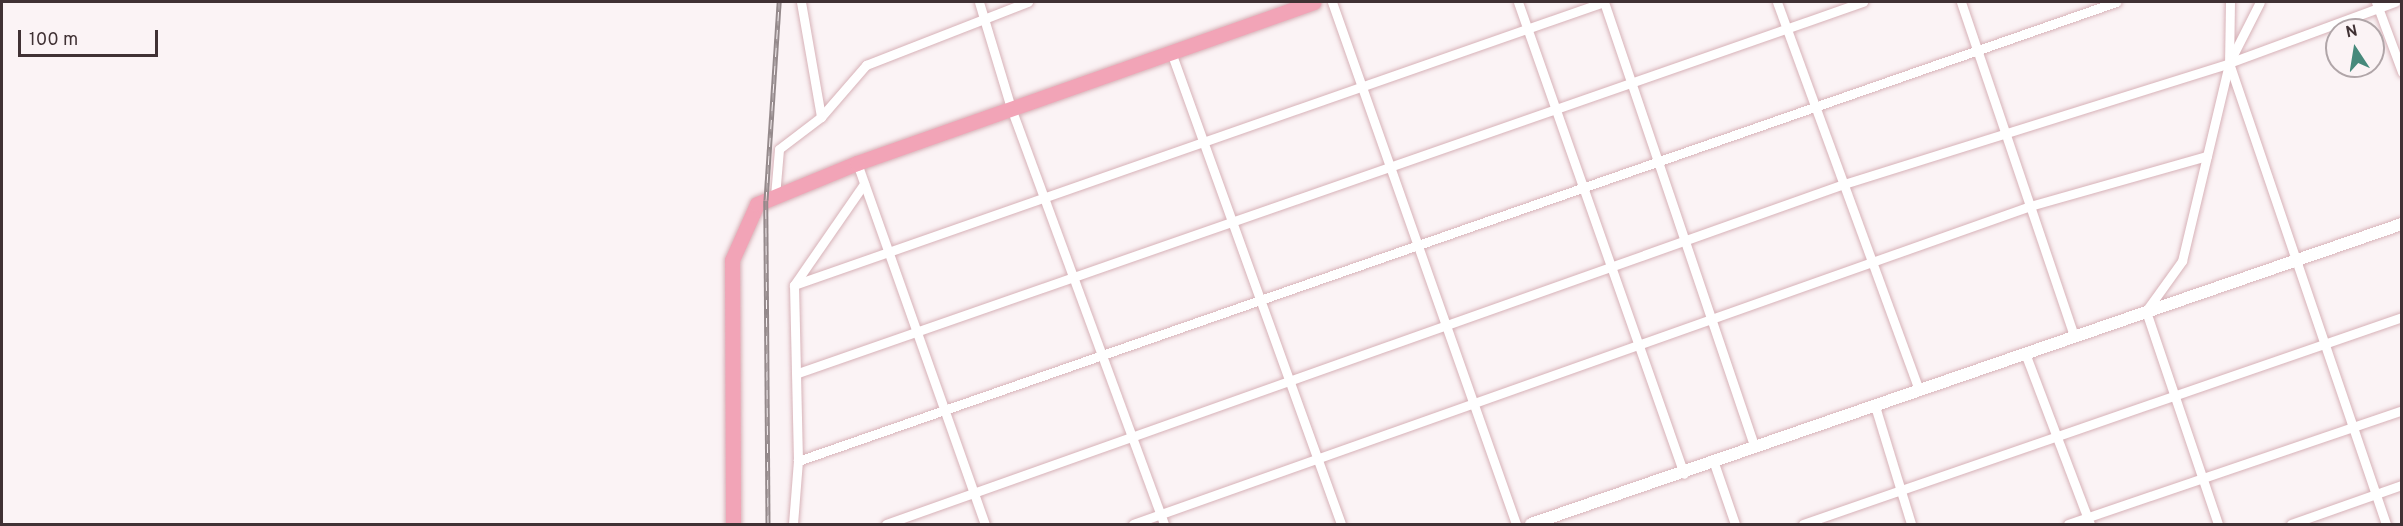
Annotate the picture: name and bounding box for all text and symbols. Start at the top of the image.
scale bar [21,18,160,56]
north arrow [2325,18,2385,78]
text: N [2344,21,2359,43]
text: 100 m [29,29,78,52]

